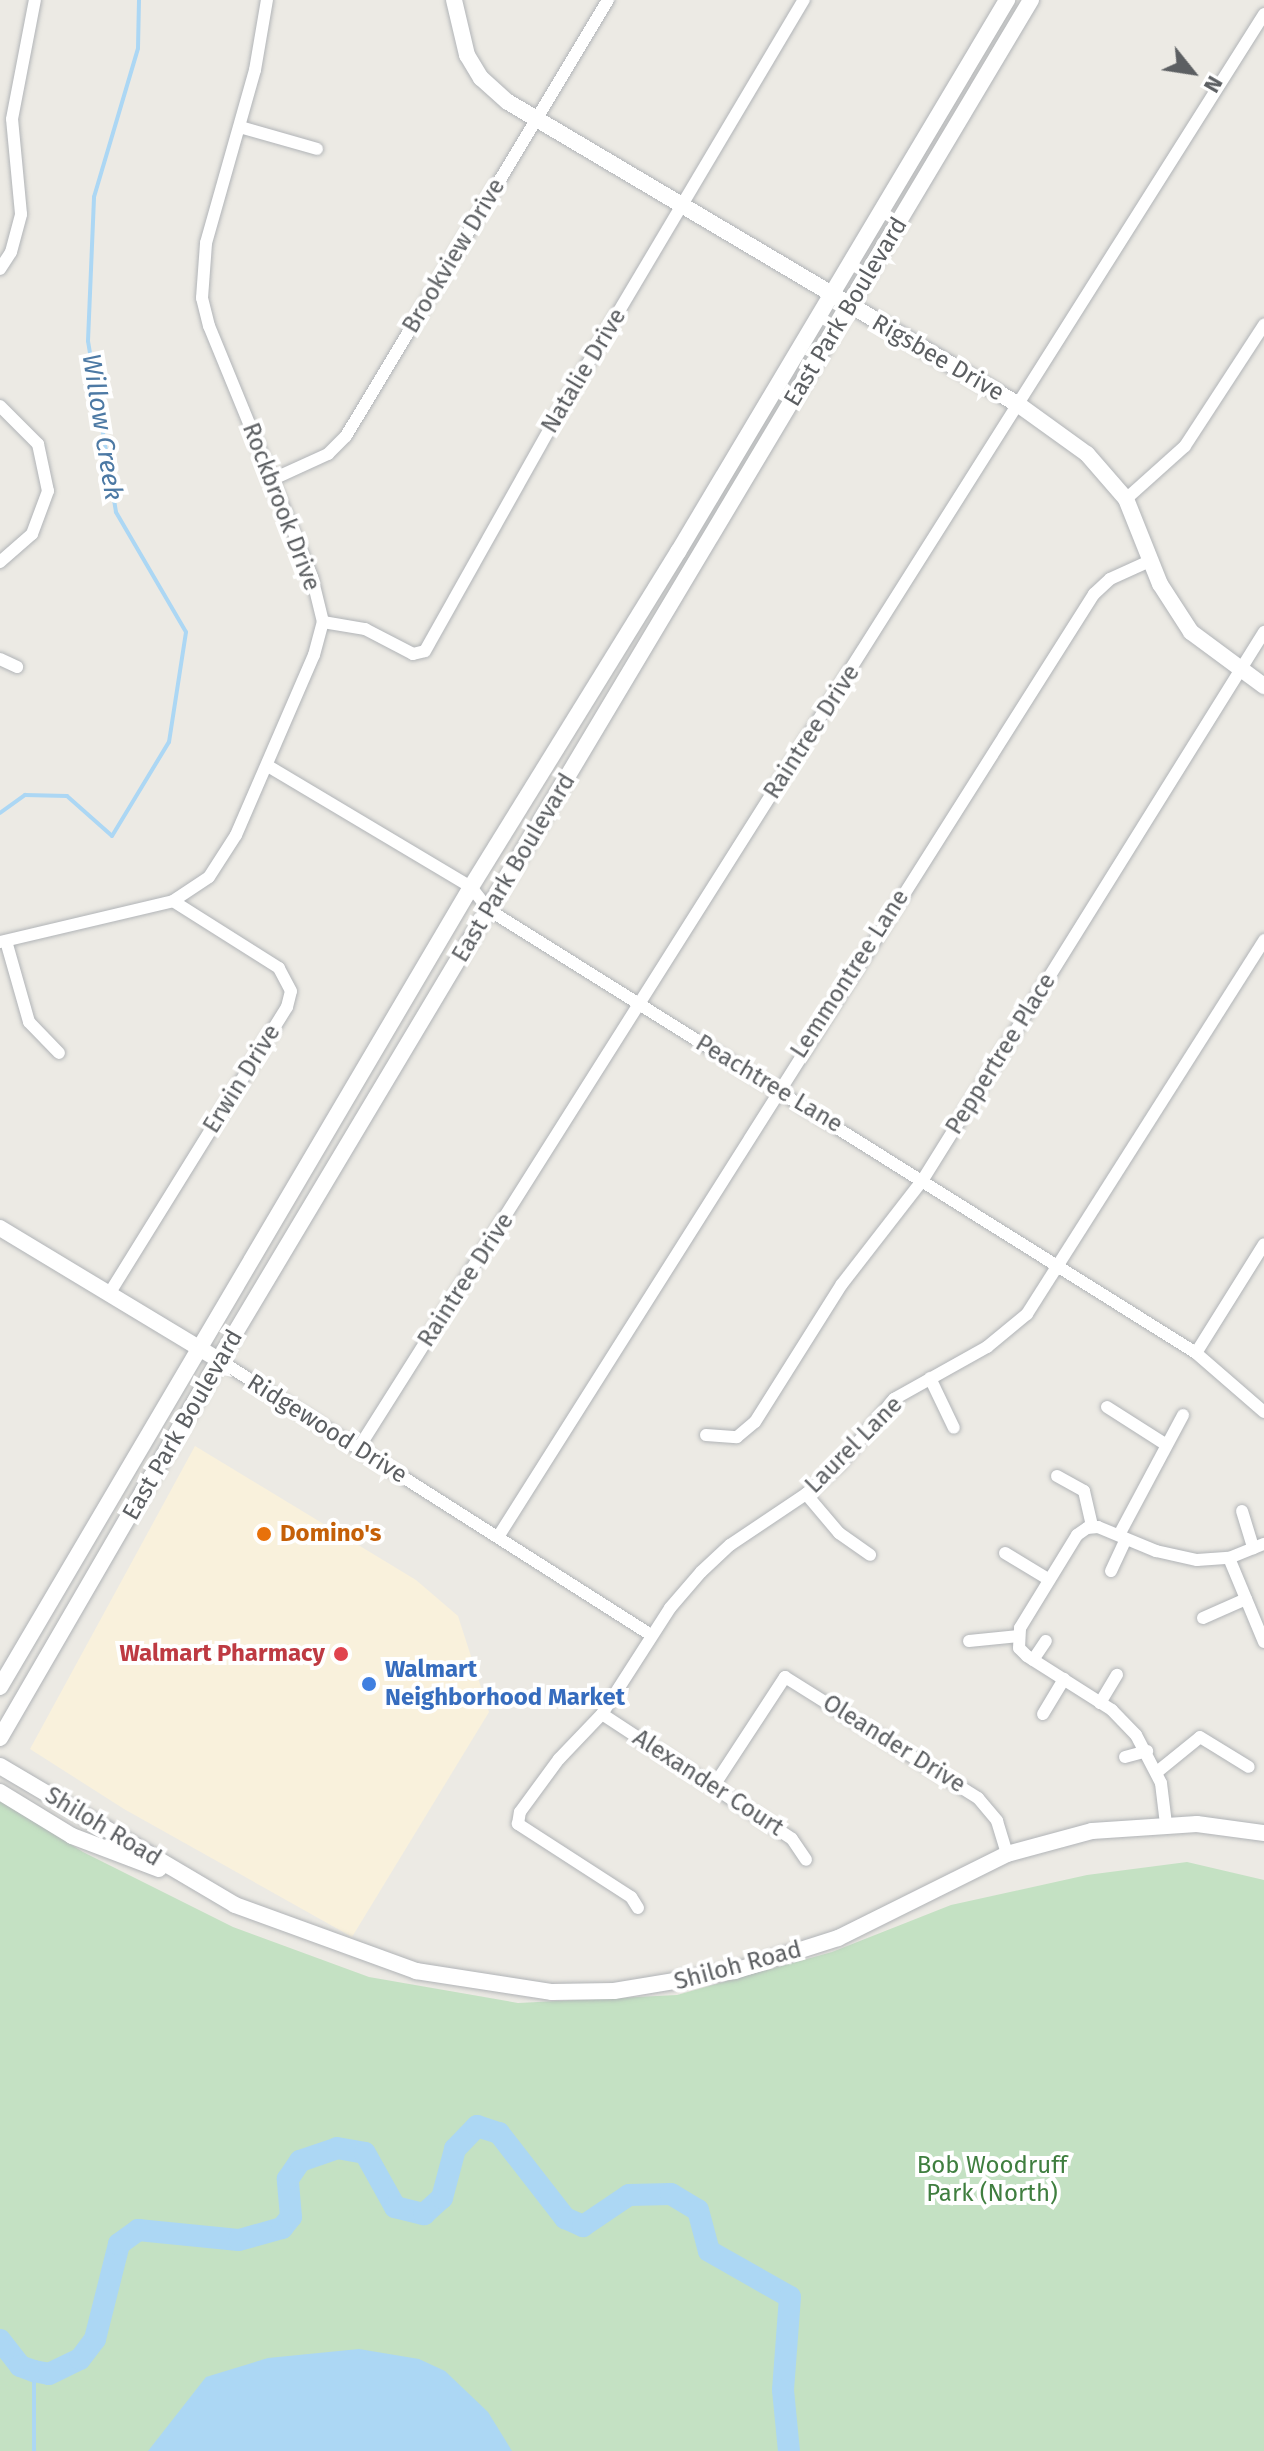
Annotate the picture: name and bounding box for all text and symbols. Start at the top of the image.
north arrow [1152,32,1232,112]
text: N [1198,71,1229,97]
street label: Brookview Drive [397,174,511,338]
street label: East Park Boulevard [778,212,914,412]
street label: Natalie Drive [536,303,632,439]
street label: Rigsbee Drive [867,309,1009,407]
water label: Willow Creek [75,352,129,502]
street label: Rockbrook Drive [236,419,326,595]
street label: Raintree Drive [758,660,866,804]
street label: East Park Boulevard [446,768,582,968]
street label: Lemmontree Lane [785,884,915,1064]
street label: Peppertree Place [940,968,1062,1140]
street label: Erwin Drive [197,1019,287,1139]
street label: Peachtree Lane [690,1029,848,1139]
street label: Raintree Drive [412,1208,520,1352]
street label: East Park Boulevard [117,1325,249,1525]
street label: Ridgewood Drive [242,1368,412,1490]
street label: Laurel Lane [799,1390,909,1500]
place label: Domino's [280,1520,381,1548]
marker: Domino's [255,1525,273,1543]
place label: Walmart Pharmacy [119,1640,325,1668]
marker: Walmart Pharmacy [332,1645,350,1663]
place label: Walmart Neighborhood Market [385,1656,625,1712]
marker: Walmart Neighborhood Market [360,1675,378,1693]
street label: Oleander Drive [817,1689,971,1799]
street label: Alexander Court [627,1724,789,1842]
street label: Shiloh Road [40,1781,166,1873]
street label: Shiloh Road [671,1935,805,1997]
park label: Bob Woodruff Park (North) [917,2152,1067,2208]

